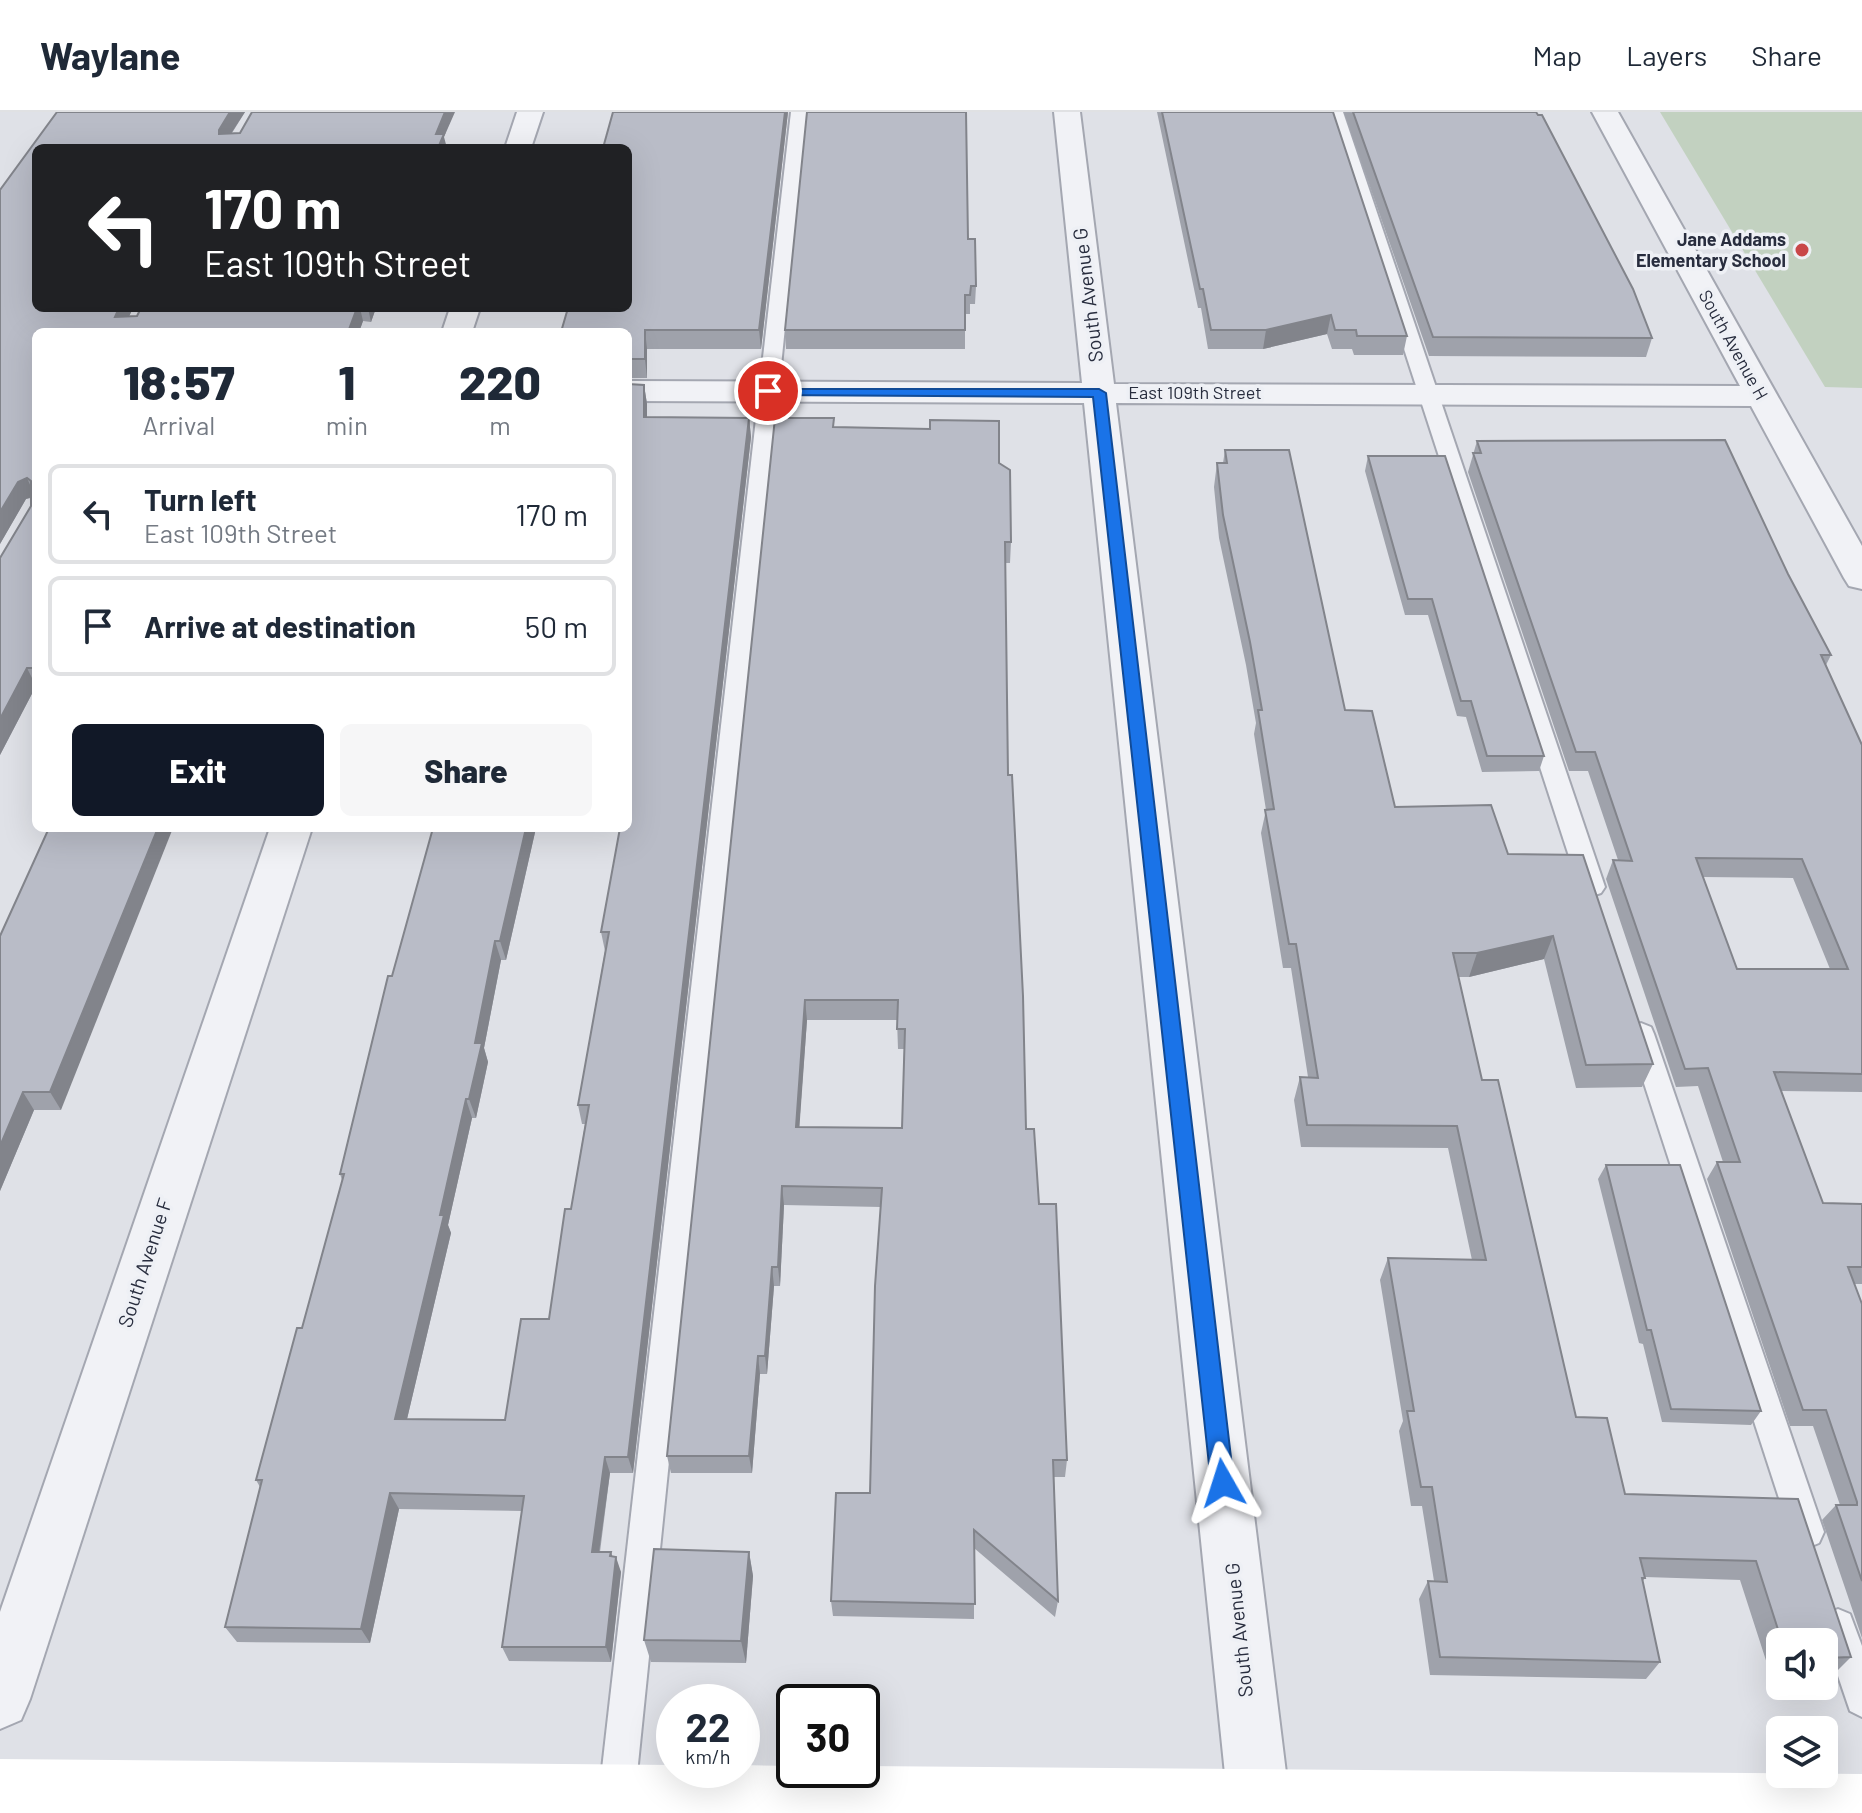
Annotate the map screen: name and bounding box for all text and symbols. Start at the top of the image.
text: Waylane [40,32,181,78]
text: Map [1532,38,1582,72]
text: Layers [1626,38,1707,72]
text: Share [1751,38,1822,72]
text: 170 m [204,173,341,240]
icon: left [72,176,176,280]
street label: South Avenue G [1067,227,1107,364]
place label: Jane Addams Elementary School [1636,228,1786,271]
text: East 109th Street [204,241,471,284]
marker: Jane Addams Elementary School [1793,241,1811,259]
street label: South Avenue H [1695,286,1773,403]
text: 18:57 [123,352,235,410]
text: 1 [338,352,355,410]
text: 220 [459,352,541,410]
pin [734,357,802,425]
icon: arrive [746,369,790,413]
street label: East 109th Street [1128,381,1262,403]
text: Arrival [143,409,215,440]
text: min [326,409,368,440]
text: m [489,409,511,440]
text: Turn left [144,481,257,517]
icon: left [76,492,120,536]
text: 170 m [516,496,588,532]
text: East 109th Street [144,517,337,548]
icon: arrive [76,604,120,648]
text: Arrive at destination [144,608,416,644]
text: 50 m [525,608,588,644]
button: Exit [72,724,324,816]
button: Share [340,724,592,816]
street label: South Avenue F [112,1195,176,1330]
position arrow [1181,1441,1265,1525]
street label: South Avenue G [1219,1562,1257,1699]
map controls [1766,1628,1838,1788]
button: sound [1766,1628,1838,1700]
speed limit sign: 30 [776,1684,880,1788]
text: 22 [686,1702,730,1750]
button: layers [1766,1716,1838,1788]
text: km/h [685,1744,731,1768]

